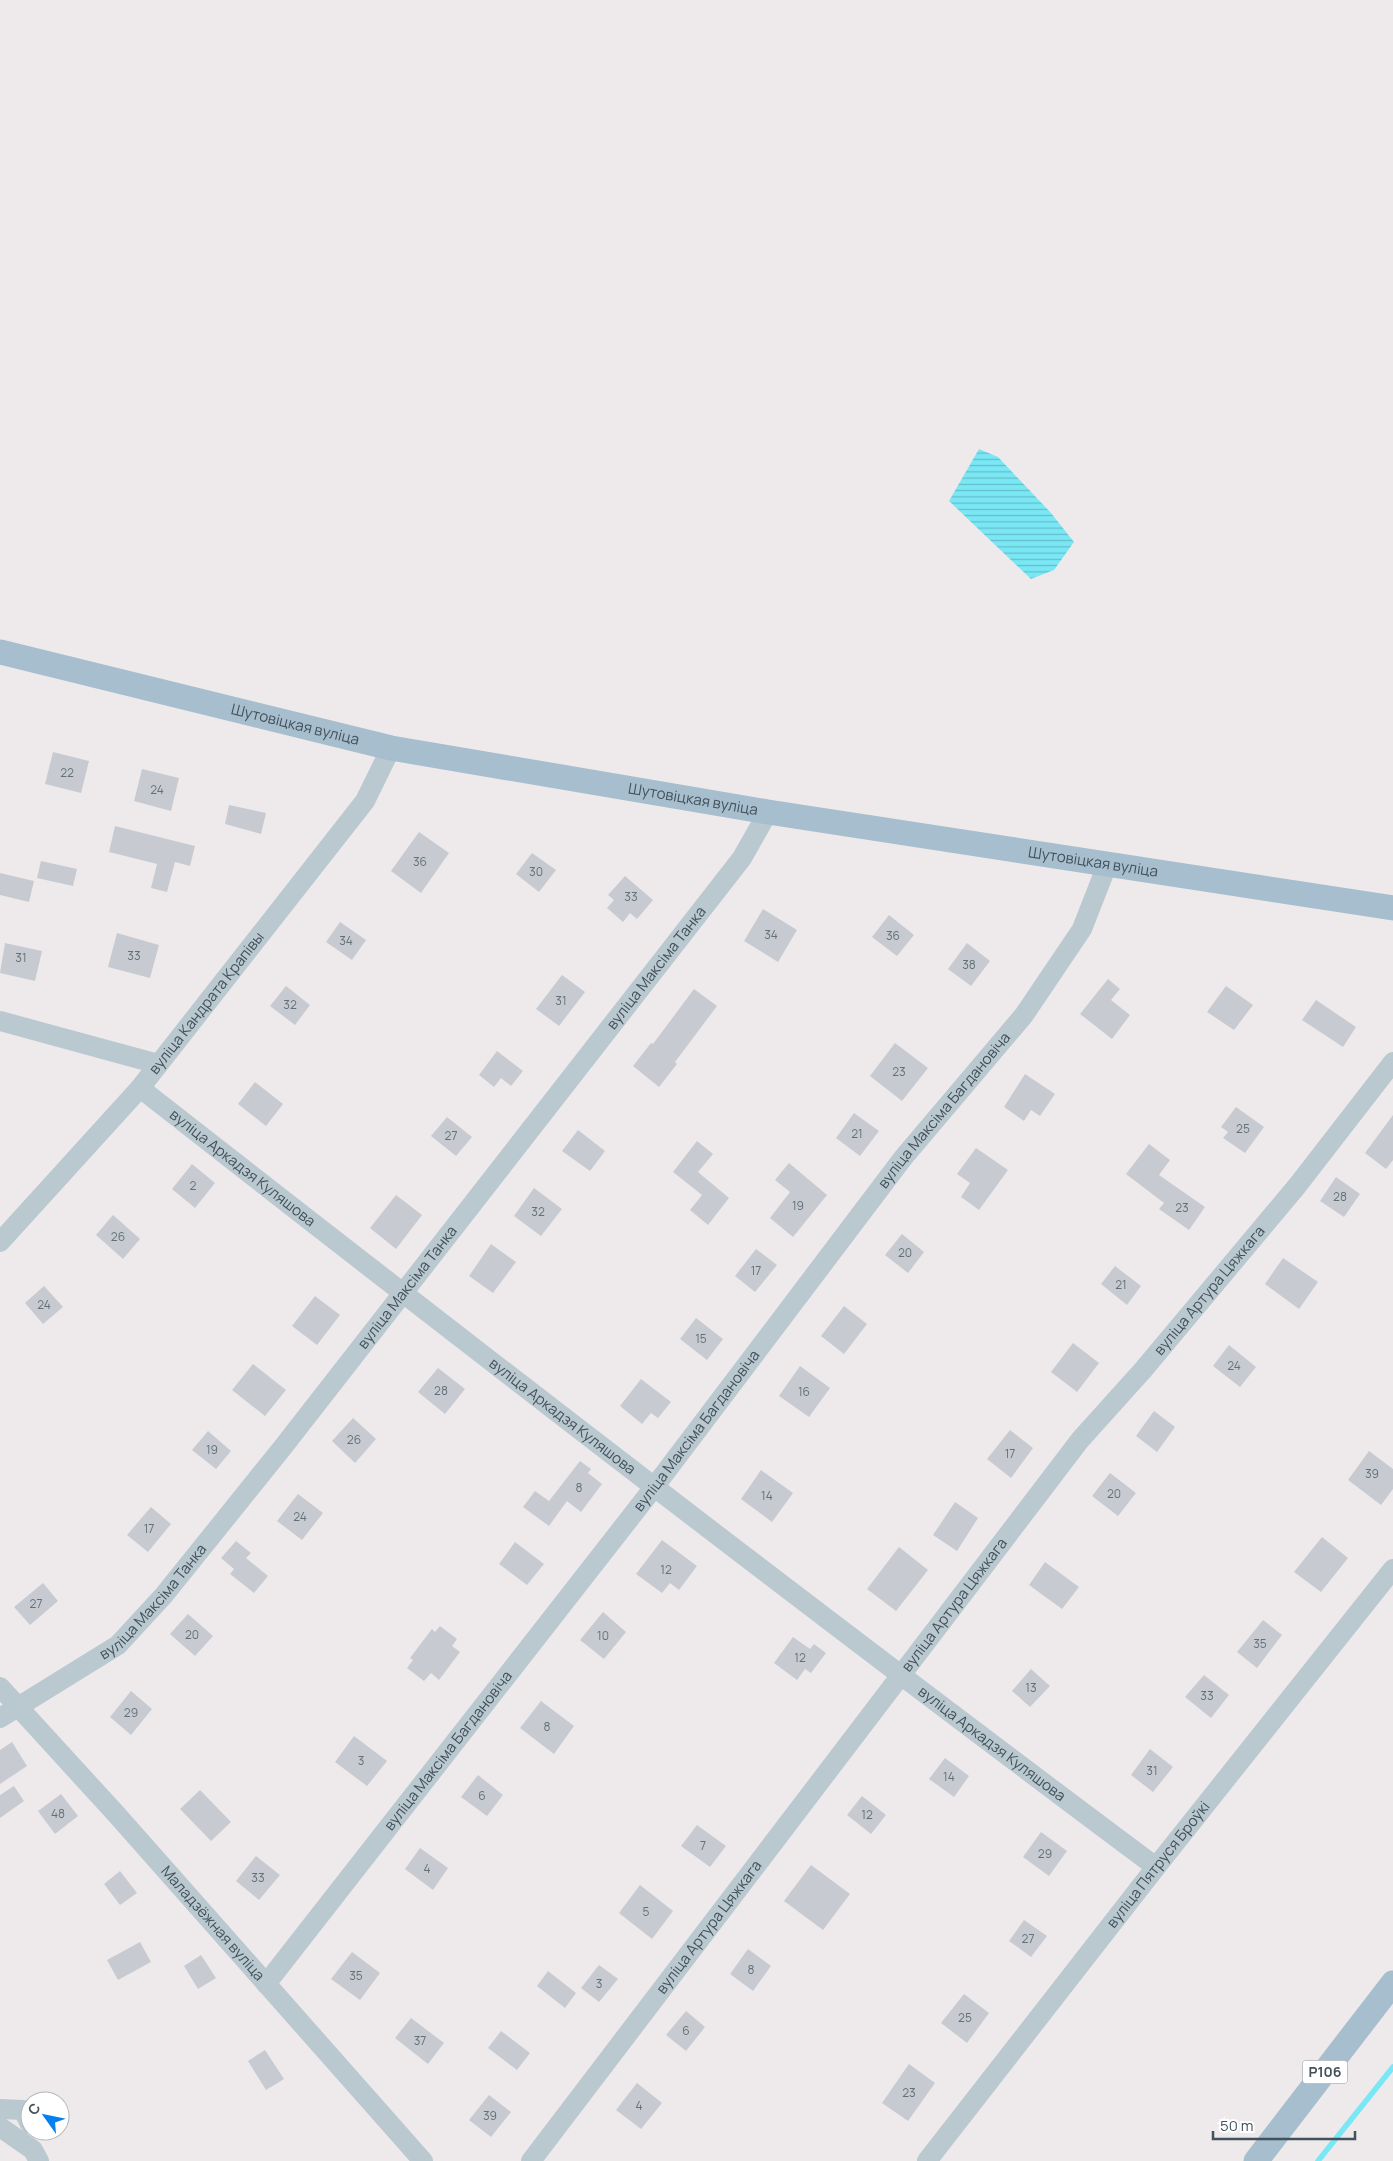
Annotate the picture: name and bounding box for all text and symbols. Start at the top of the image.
street label: Шутовіцкая вуліца [229,698,362,750]
house number: 22 [60,764,74,781]
street label: Шутовіцкая вуліца [627,777,760,820]
house number: 24 [150,781,164,798]
street label: Шутовіцкая вуліца [1027,841,1160,882]
house number: 36 [413,853,427,870]
house number: 30 [529,863,543,880]
house number: 33 [624,888,638,905]
street label: вуліца Максіма Танка [601,902,711,1034]
house number: 34 [764,926,778,943]
street label: вуліца Кандрата Крапівы [144,927,269,1078]
house number: 36 [886,927,900,944]
house number: 34 [339,932,353,949]
house number: 33 [127,947,141,964]
house number: 31 [15,949,27,966]
house number: 38 [962,956,976,973]
house number: 31 [555,992,567,1009]
house number: 32 [283,996,297,1013]
street label: вуліца Максіма Багдановіча [873,1028,1015,1193]
house number: 23 [892,1063,906,1080]
street label: вуліца Аркадзя Куляшова [165,1104,320,1231]
house number: 25 [1236,1120,1250,1137]
house number: 21 [851,1125,863,1142]
house number: 27 [445,1127,457,1144]
house number: 2 [190,1177,197,1194]
house number: 28 [1333,1188,1347,1205]
house number: 19 [792,1197,804,1214]
house number: 23 [1175,1199,1189,1216]
house number: 32 [531,1203,545,1220]
street label: вуліца Максіма Танка [352,1221,462,1353]
street label: вуліца Артура Цяжкага [1149,1221,1269,1359]
house number: 26 [111,1228,125,1245]
house number: 20 [898,1244,912,1261]
house number: 17 [751,1262,761,1279]
house number: 21 [1115,1276,1127,1293]
house number: 24 [37,1296,51,1313]
house number: 15 [695,1330,707,1347]
street label: вуліца Максіма Багдановіча [628,1346,764,1515]
street label: вуліца Аркадзя Куляшова [485,1353,640,1479]
house number: 24 [1227,1357,1241,1374]
house number: 28 [434,1382,448,1399]
house number: 16 [798,1383,810,1400]
house number: 26 [347,1431,361,1448]
house number: 19 [206,1441,218,1458]
house number: 17 [1005,1445,1015,1462]
house number: 39 [1365,1465,1379,1482]
house number: 8 [576,1479,583,1496]
house number: 20 [1107,1485,1121,1502]
house number: 14 [761,1487,773,1504]
house number: 24 [293,1508,307,1525]
house number: 17 [144,1520,154,1537]
street label: вуліца Артура Цяжкага [896,1533,1012,1676]
street label: вуліца Максіма Танка [95,1539,211,1664]
house number: 12 [660,1561,672,1578]
house number: 27 [30,1595,42,1612]
house number: 20 [185,1626,199,1643]
house number: 10 [597,1627,609,1644]
house number: 35 [1253,1635,1267,1652]
house number: 12 [794,1649,806,1666]
street label: вуліца Максіма Багдановіча [379,1666,517,1835]
house number: 13 [1025,1679,1037,1696]
street label: вуліца Аркадзя Куляшова [914,1681,1070,1806]
house number: 33 [1200,1687,1214,1704]
house number: 29 [124,1704,138,1721]
house number: 8 [544,1718,551,1735]
house number: 3 [358,1752,364,1769]
house number: 31 [1146,1762,1158,1779]
house number: 14 [943,1768,955,1785]
house number: 6 [478,1787,486,1804]
street label: вуліца Пятруся Броўкі [1101,1797,1214,1932]
house number: 48 [51,1805,65,1822]
house number: 12 [861,1806,873,1823]
house number: 7 [700,1837,706,1854]
house number: 29 [1038,1845,1052,1862]
street label: вуліца Артура Цяжкага [651,1856,766,1998]
house number: 4 [423,1860,431,1877]
street label: Маладзёжная вуліца [156,1861,270,1985]
house number: 33 [251,1869,265,1886]
house number: 5 [643,1903,650,1920]
house number: 27 [1022,1930,1034,1947]
house number: 8 [748,1961,755,1978]
house number: 35 [349,1967,363,1984]
house number: 3 [596,1975,602,1992]
house number: 25 [958,2009,972,2026]
house number: 6 [682,2022,690,2039]
house number: 37 [414,2032,426,2049]
road number: Р106 [1302,2060,1348,2084]
house number: 23 [902,2084,916,2101]
north arrow [20,2091,70,2141]
house number: 4 [635,2097,643,2114]
text: С [23,2099,44,2118]
house number: 39 [483,2107,497,2124]
scale bar [1213,2108,1356,2140]
text: 50 m [1220,2115,1254,2136]

